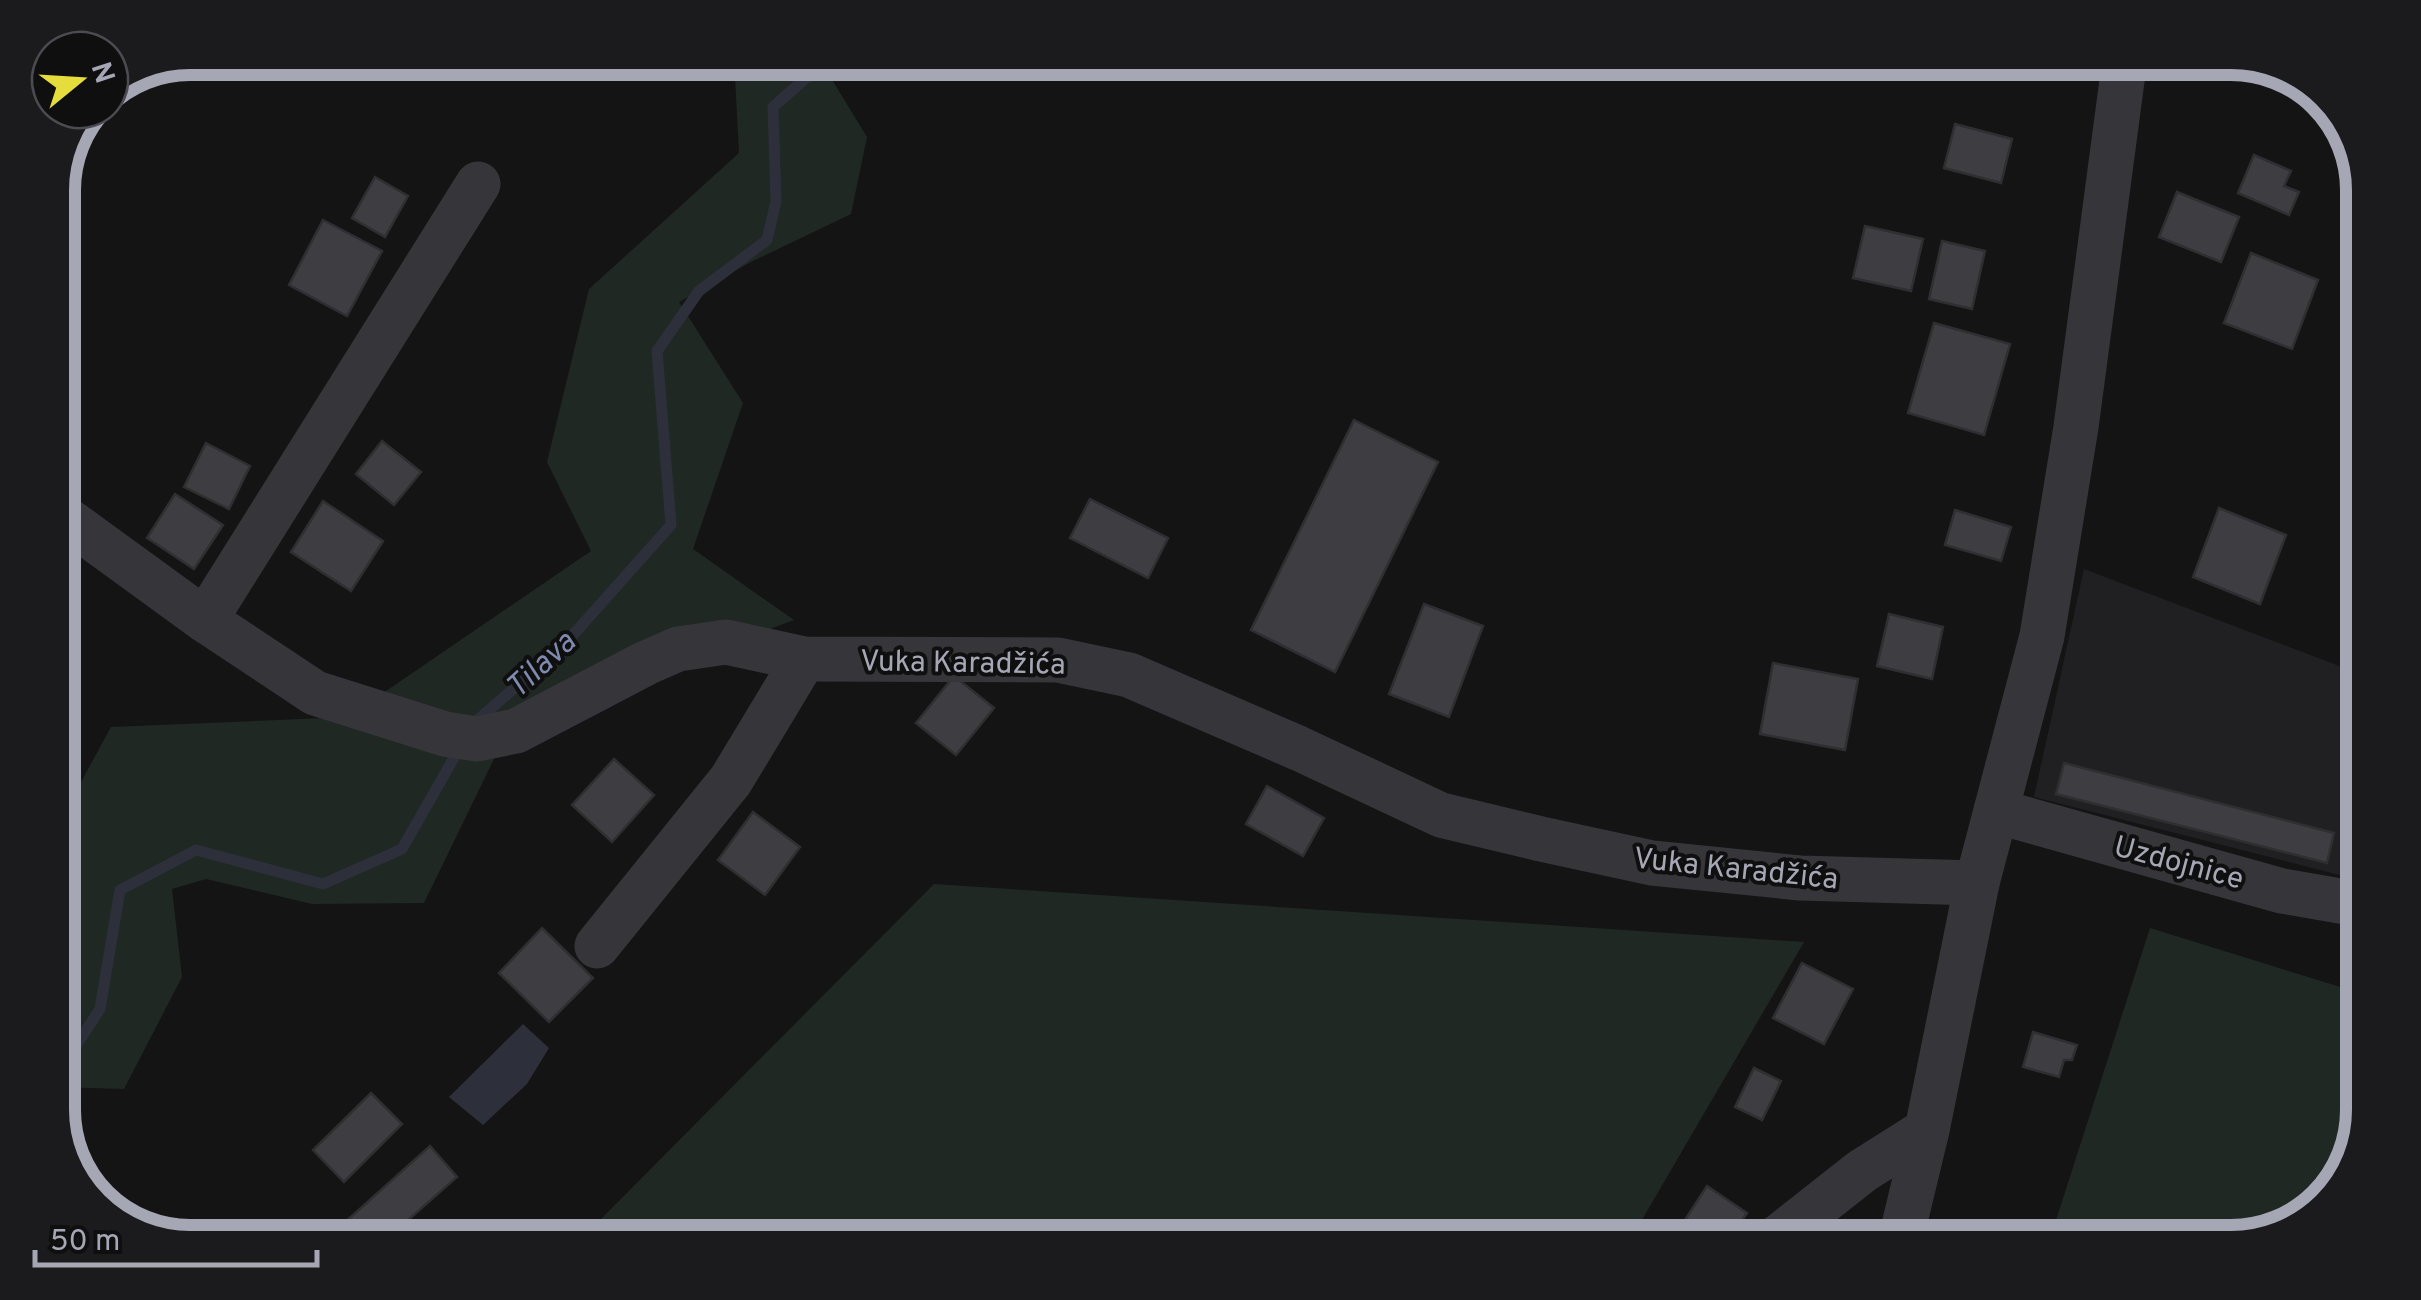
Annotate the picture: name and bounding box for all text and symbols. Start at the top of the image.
north arrow [30,30,130,130]
text: N [81,58,121,88]
water label: Tilava [499,623,586,709]
street label: Vuka Karadžića [860,644,1066,685]
street label: Uzdojnice [2110,829,2247,899]
street label: Vuka Karadžića [1632,841,1840,900]
scale bar [35,1205,318,1267]
text: 50 m [50,1224,120,1261]

